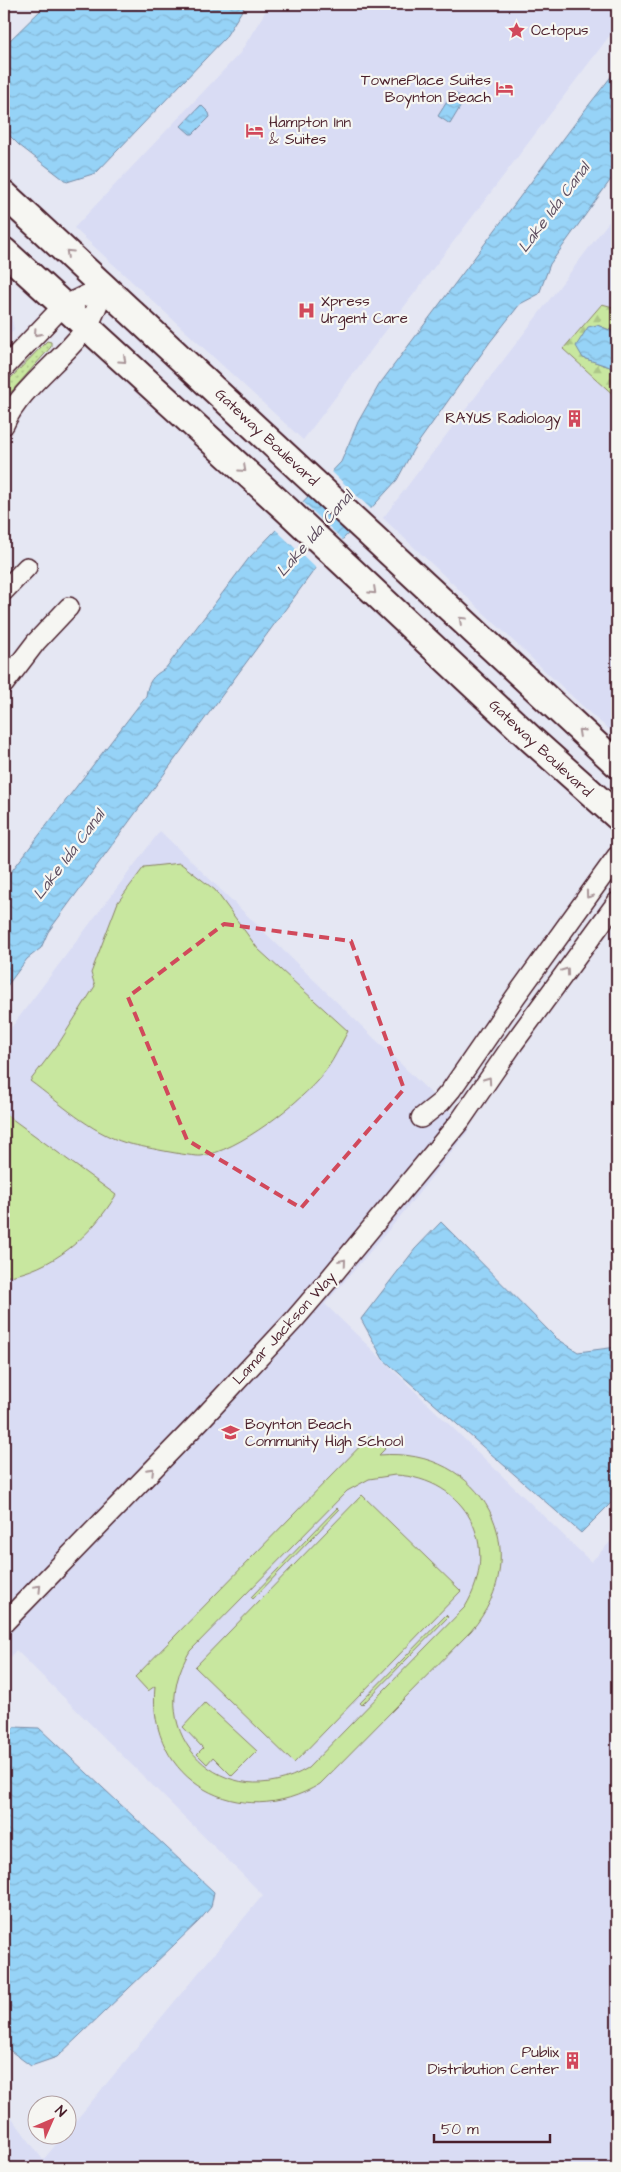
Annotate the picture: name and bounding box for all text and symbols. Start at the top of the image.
place icon: Octopus [507,20,527,40]
place label: Octopus [531,20,589,41]
place label: TownePlace Suites Boynton Beach [361,70,492,109]
hotel icon: TownePlace Suites Boynton Beach [495,79,515,99]
place label: Hampton Inn & Suites [269,112,352,150]
hotel icon: Hampton Inn & Suites [245,121,265,141]
water label: Lake Ida Canal [513,156,596,257]
one-way arrow [65,250,74,259]
place label: Xpress Urgent Care [321,291,408,330]
hospital icon: Xpress Urgent Care [297,300,317,320]
one-way arrow [34,328,43,337]
one-way arrow [118,354,127,363]
street label: Gateway Boulevard [210,384,323,492]
place label: RAYUS Radiology [445,408,561,430]
building icon: RAYUS Radiology [565,408,585,428]
one-way arrow [238,464,247,473]
water label: Lake Ida Canal [271,484,360,581]
one-way arrow [368,585,377,594]
one-way arrow [459,617,468,626]
street label: Gateway Boulevard [484,695,597,803]
one-way arrow [577,729,586,738]
water label: Lake Ida Canal [28,803,111,904]
one-way arrow [586,889,595,899]
one-way arrow [560,967,569,977]
one-way arrow [482,1077,491,1086]
one-way arrow [338,1258,347,1267]
street label: Lamar Jackson Way [228,1267,342,1390]
place label: Boynton Beach Community High School [245,1414,403,1453]
school or university icon: Boynton Beach Community High School [221,1423,241,1443]
one-way arrow [145,1468,154,1477]
one-way arrow [32,1585,41,1594]
place label: Publix Distribution Center [428,2042,560,2080]
building icon: Publix Distribution Center [563,2051,583,2071]
north arrow [28,2094,78,2144]
text: N [50,2101,71,2122]
scale bar [434,2112,550,2144]
text: 50 m [441,2119,479,2140]

